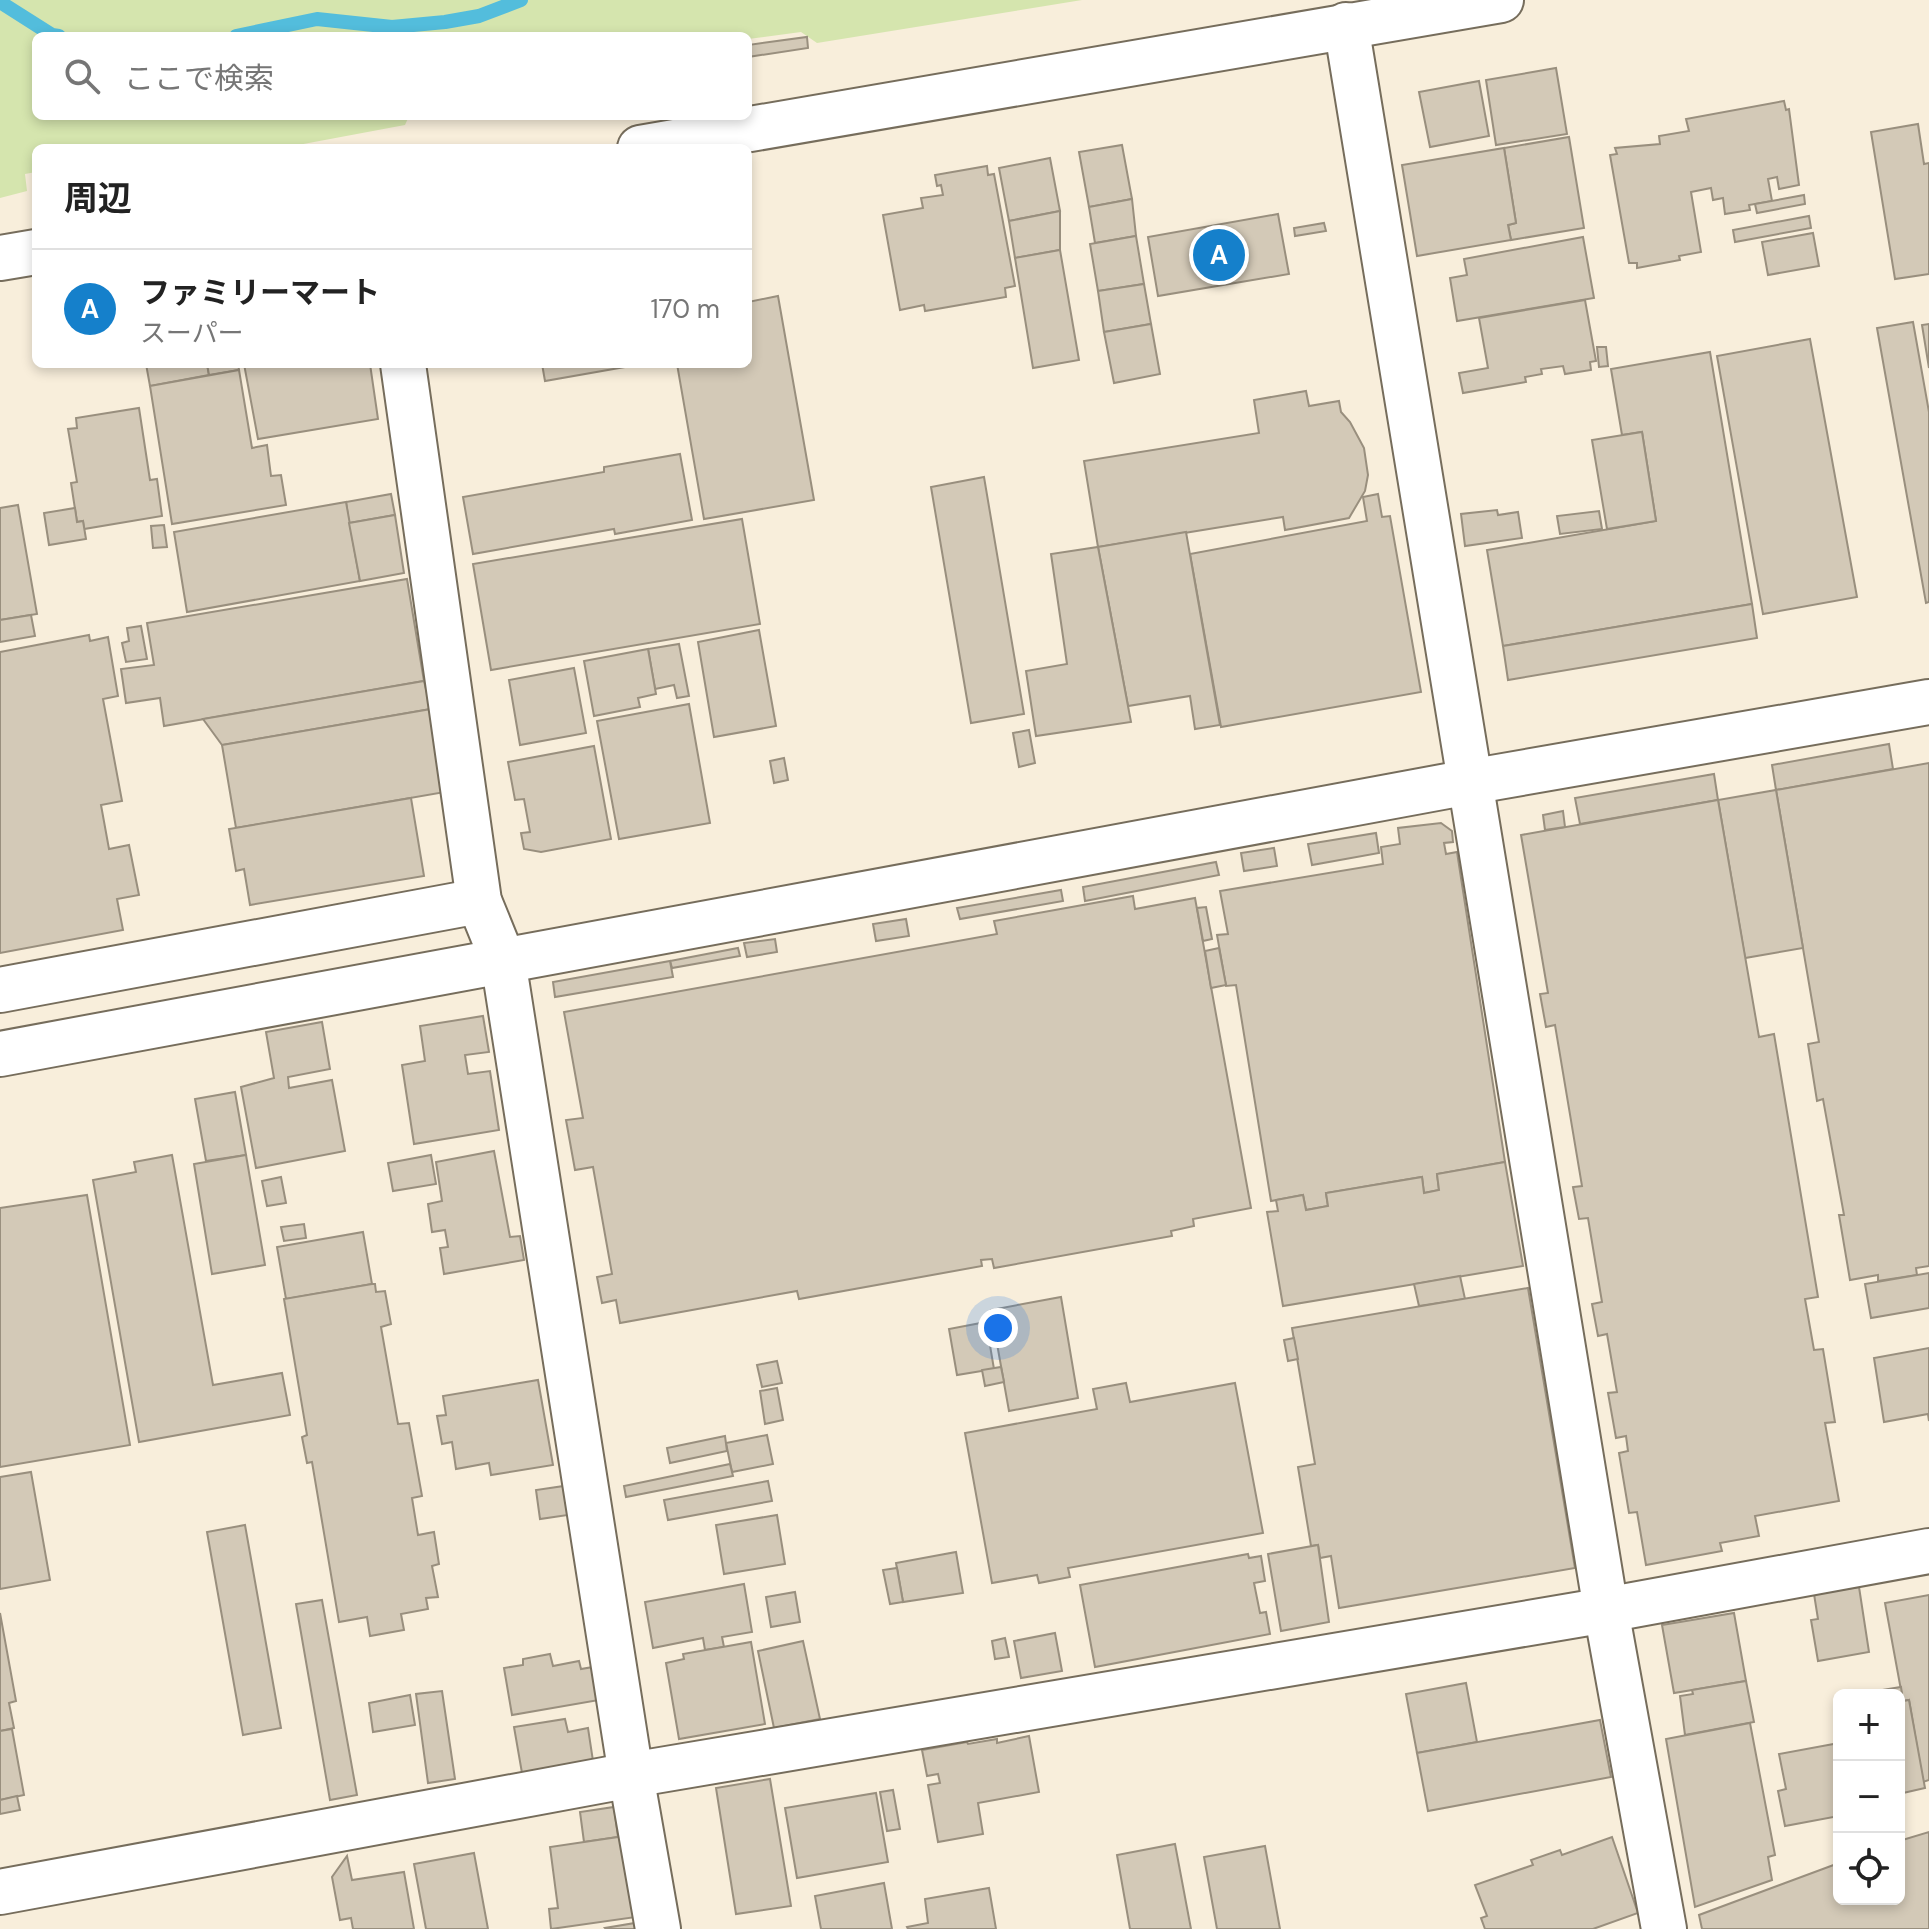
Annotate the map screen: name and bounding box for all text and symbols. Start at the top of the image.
search box [32,32,752,120]
icon: search [60,54,104,98]
text: ここで検索 [124,59,274,98]
text: 周辺 [64,176,132,221]
pin: A [1193,225,1245,285]
text: ファミリーマート [140,273,380,312]
text: A [81,292,99,326]
text: 170 m [651,292,720,326]
text: スーパー [140,316,244,350]
your location [978,1308,1018,1348]
map controls [1833,1689,1905,1905]
button: + [1833,1689,1905,1761]
button: − [1833,1761,1905,1833]
button: locate [1833,1833,1905,1905]

